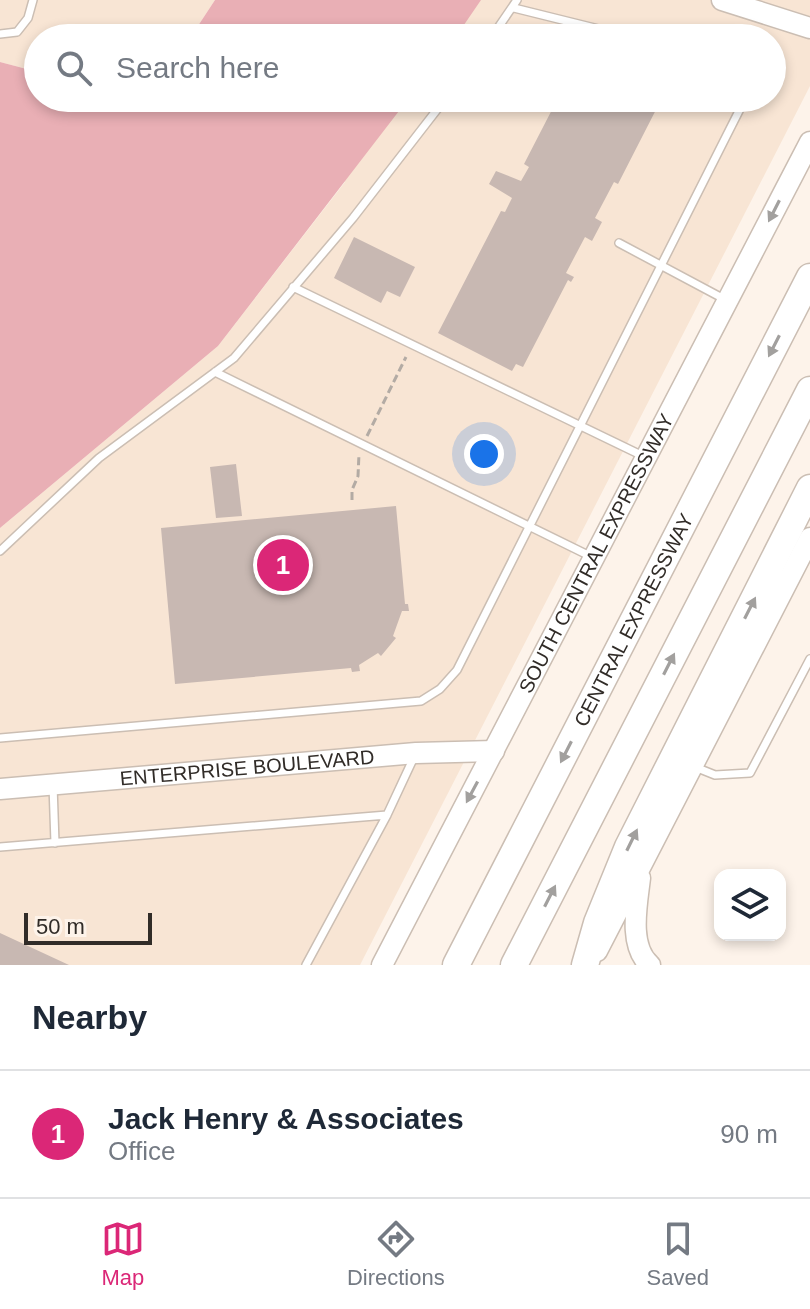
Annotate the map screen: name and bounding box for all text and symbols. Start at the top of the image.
search box [24,24,786,112]
icon: search [52,46,96,90]
text: Search here [116,51,279,84]
one-way arrow [768,200,781,223]
one-way arrow [768,334,781,357]
street label: SOUTH CENTRAL EXPRESSWAY [514,408,678,698]
your location [464,434,504,474]
street label: CENTRAL EXPRESSWAY [569,510,697,732]
pin: 1 [257,535,309,595]
one-way arrow [743,597,756,620]
one-way arrow [662,653,675,676]
one-way arrow [559,740,573,763]
street label: ENTERPRISE BOULEVARD [119,746,375,790]
one-way arrow [466,781,479,804]
one-way arrow [625,828,639,851]
map controls [714,869,786,941]
button: layers [714,869,786,941]
one-way arrow [543,884,556,907]
scale bar [24,909,152,945]
text: 50 m [36,914,85,939]
text: Nearby [32,998,147,1036]
text: Jack Henry & Associates [108,1102,464,1135]
text: 1 [51,1119,65,1149]
text: 90 m [720,1119,778,1149]
text: Office [108,1136,175,1166]
tab: Map [101,1217,145,1291]
tab: Directions [347,1217,445,1291]
tab: Saved [647,1217,709,1291]

